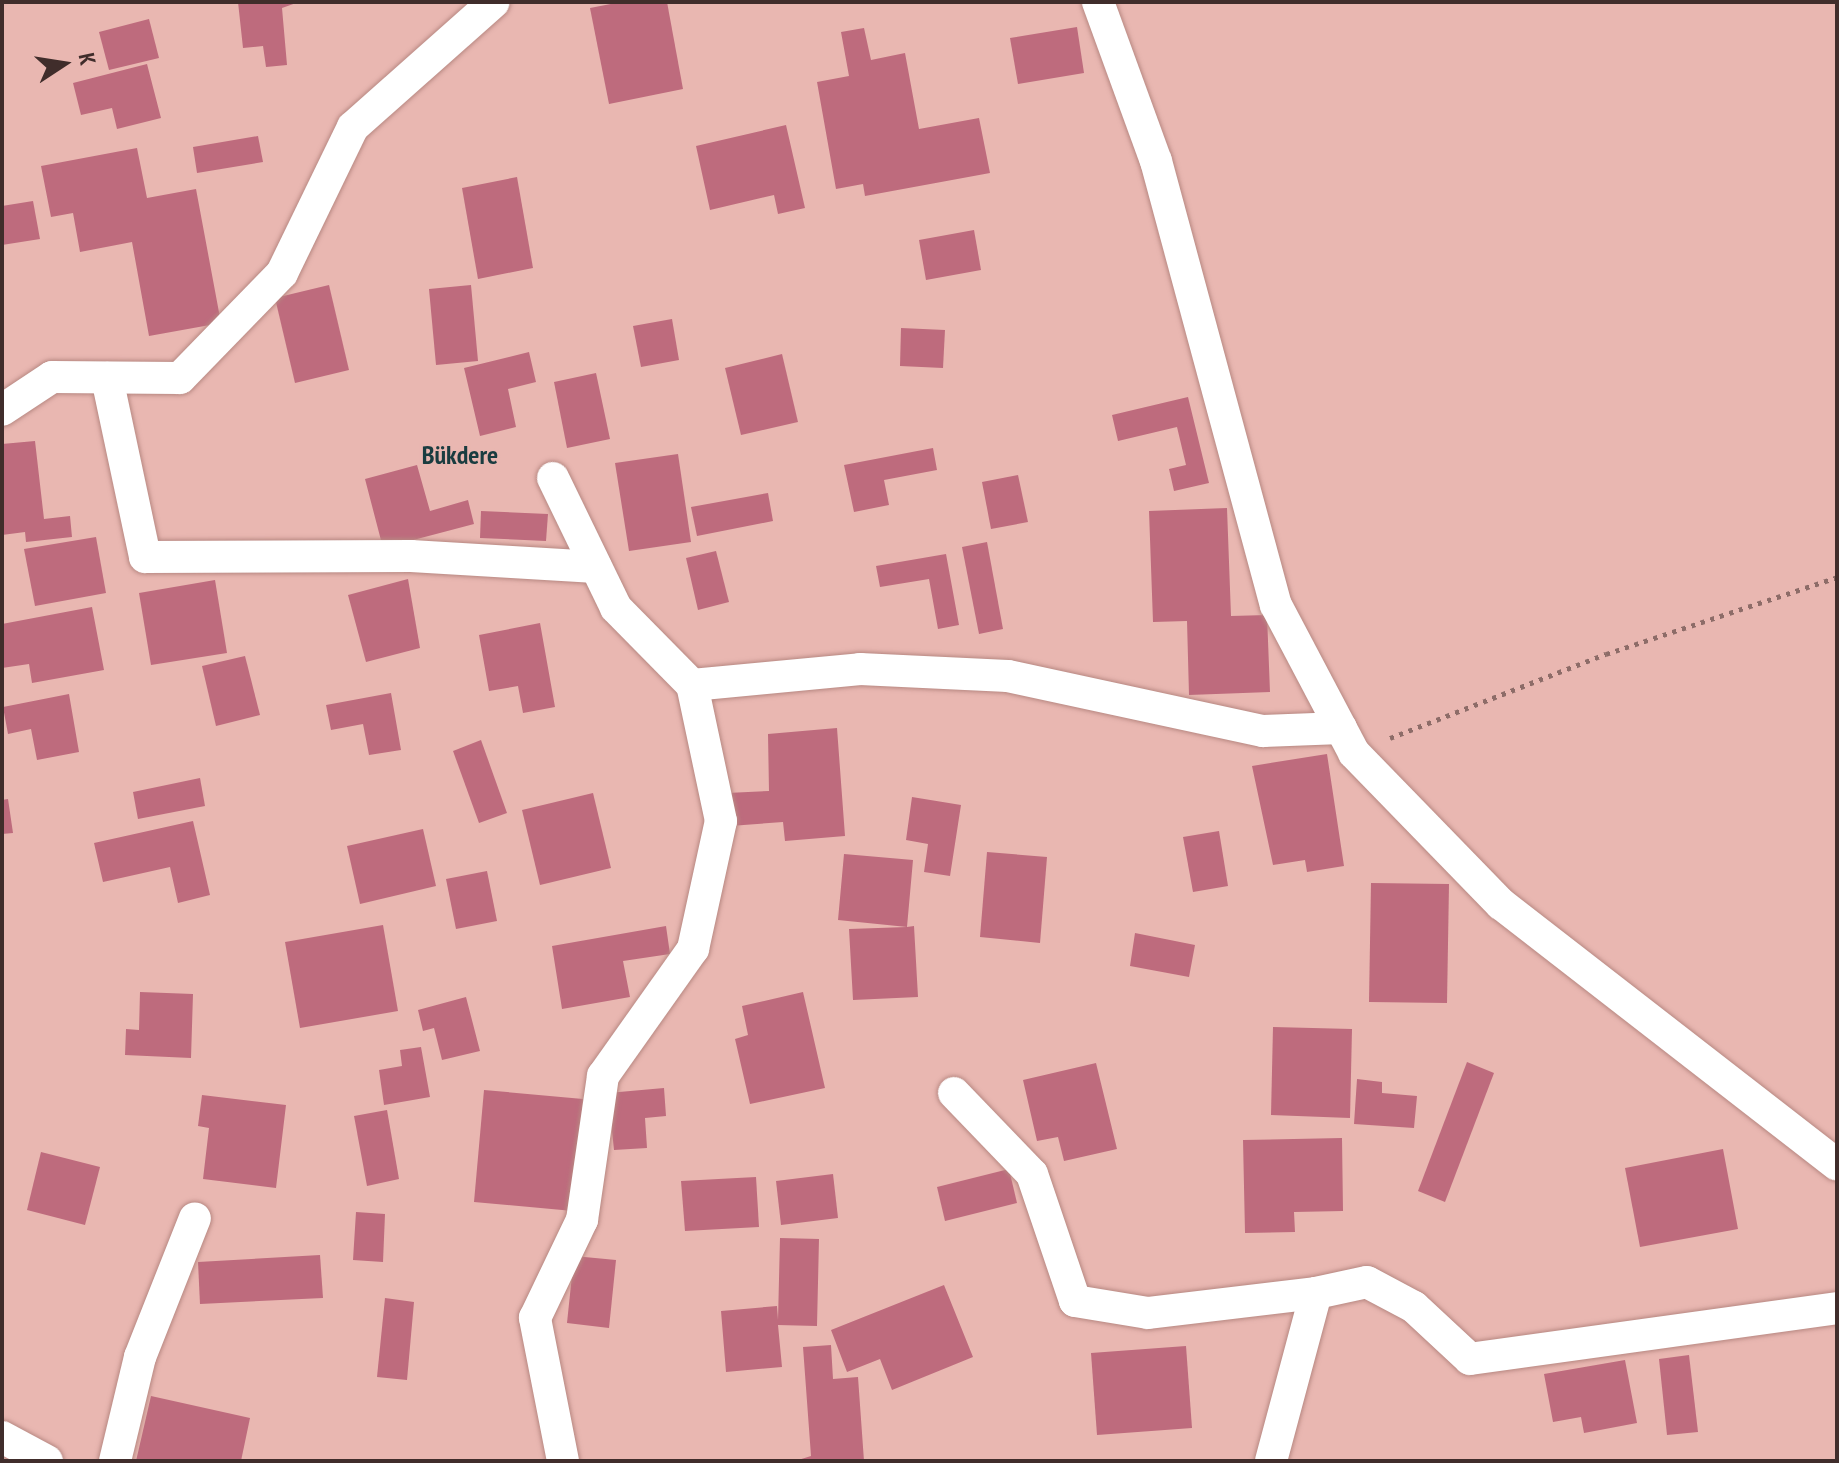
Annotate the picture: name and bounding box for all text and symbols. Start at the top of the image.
north arrow [24,24,104,104]
text: K [73,51,102,67]
district label: Bükdere [422,439,498,471]

